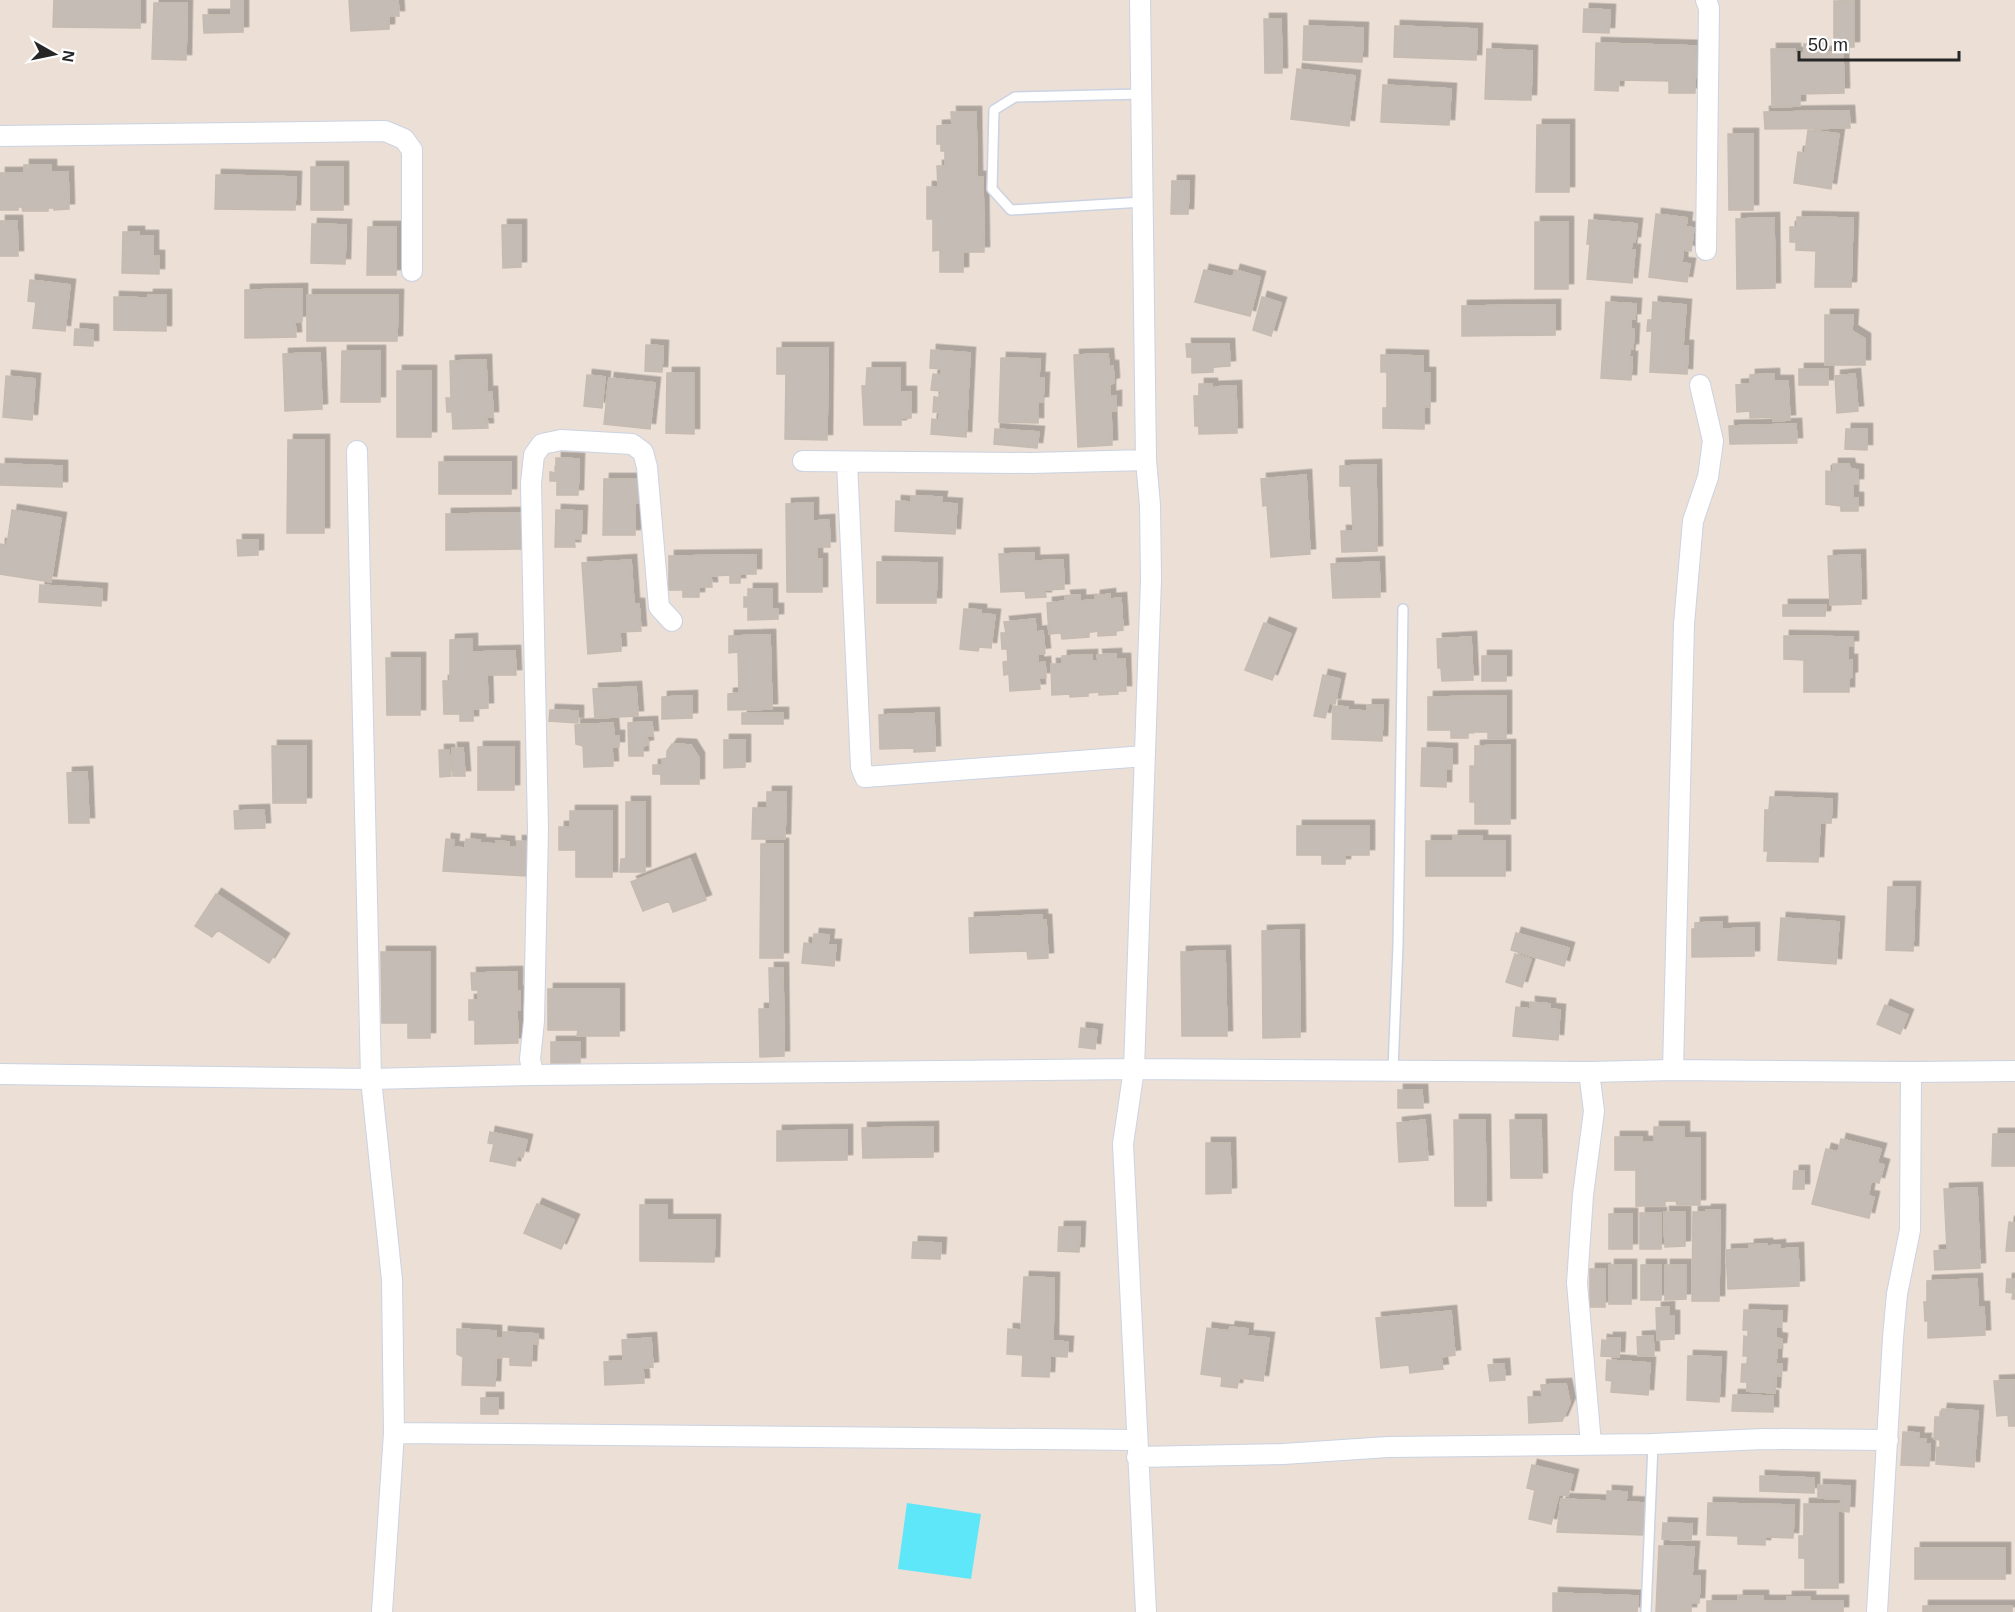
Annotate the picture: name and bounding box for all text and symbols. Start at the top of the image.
north arrow [24,24,84,84]
scale bar [1799,24,1960,62]
text: 50 m [1808,35,1848,55]
text: N [59,49,78,63]

